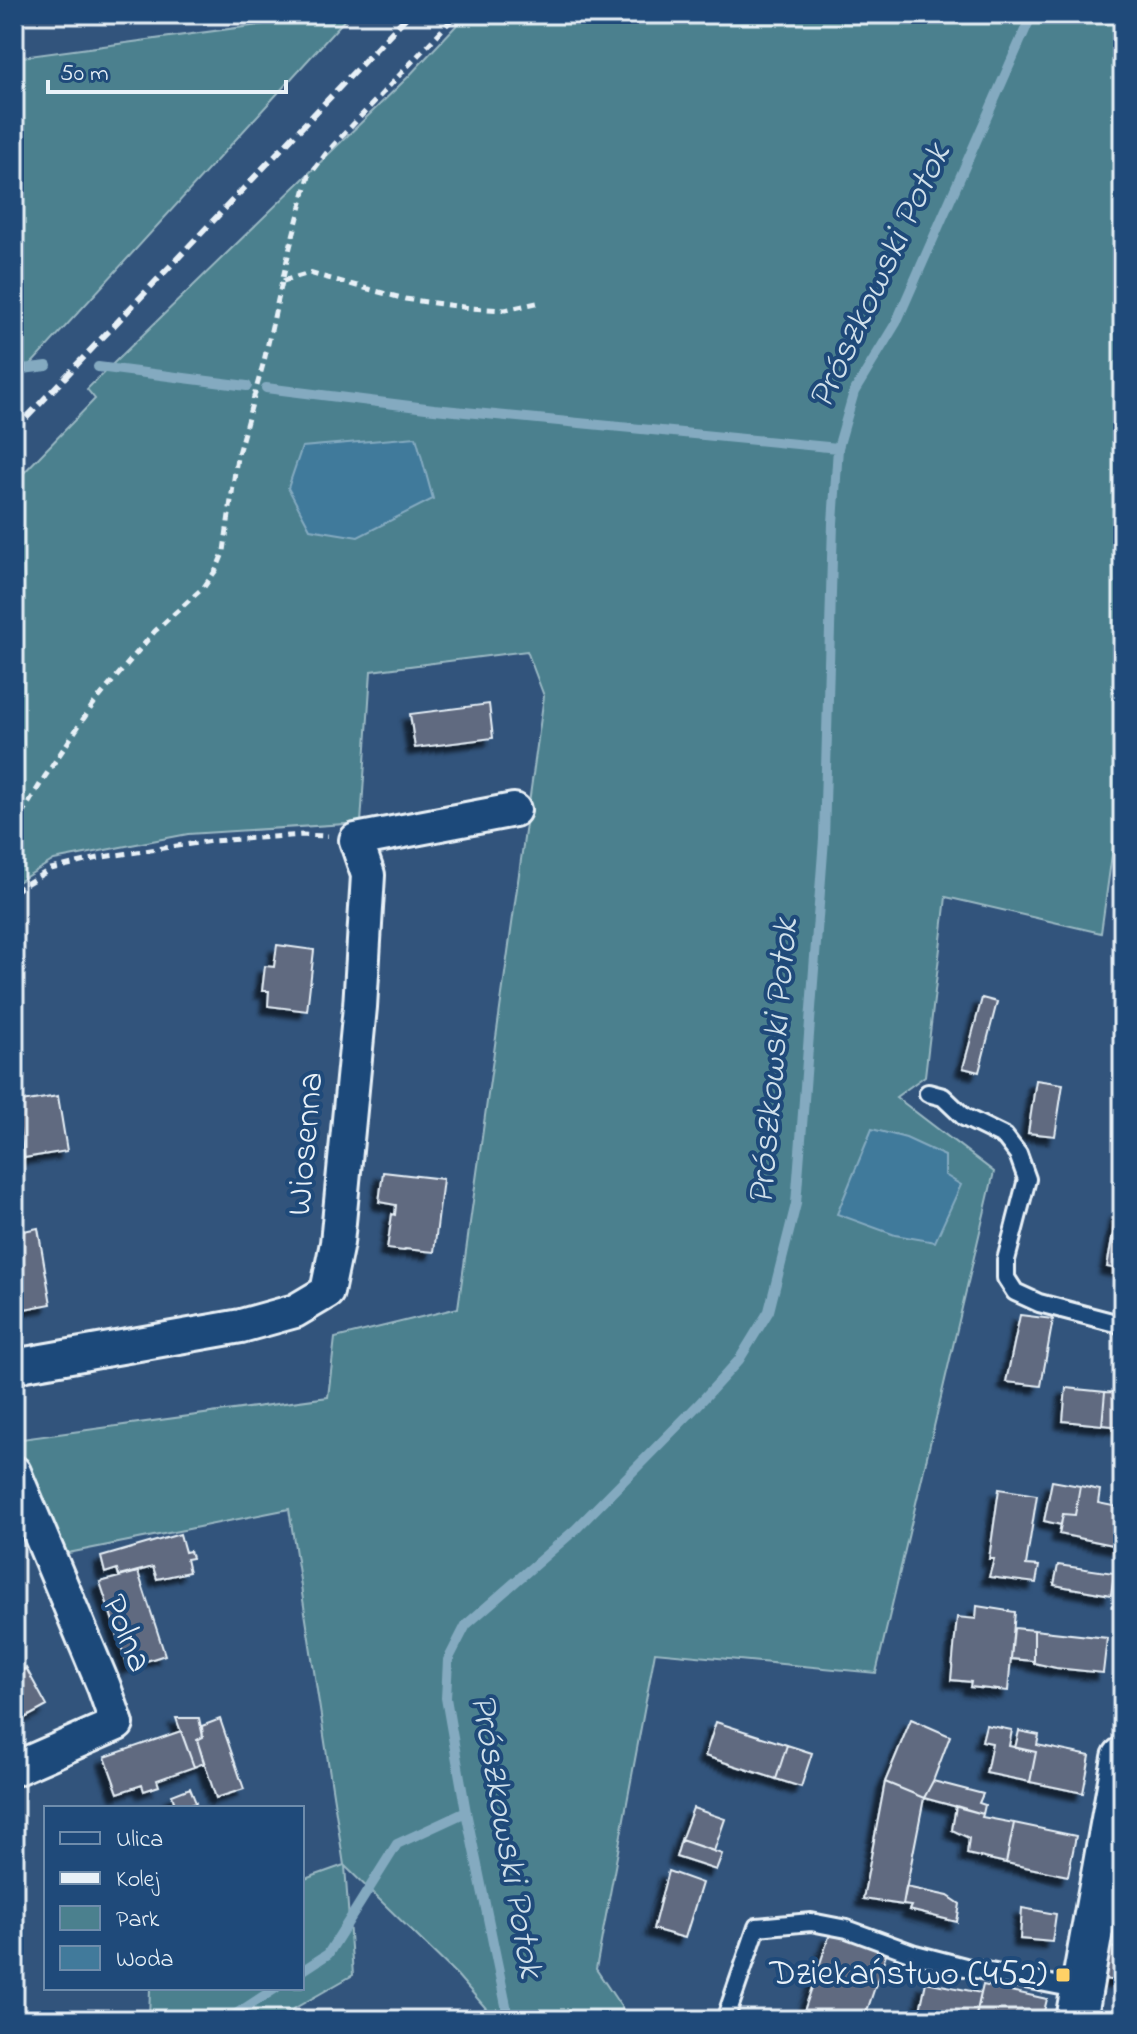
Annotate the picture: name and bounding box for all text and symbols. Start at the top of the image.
scale bar [48,44,286,94]
text: 50 m [60,57,109,92]
water label: Prószkowski Potok [795,134,968,419]
water label: Prószkowski Potok [735,915,816,1208]
street label: Wiosenna [274,1070,340,1218]
street label: Polna [86,1587,164,1681]
water label: Prószkowski Potok [452,1689,558,1984]
legend [44,1806,304,1990]
text: Ulica [116,1823,163,1858]
text: Kolej [116,1863,160,1898]
text: Park [116,1903,160,1938]
text: Woda [116,1943,174,1978]
place label: Dziekaństwo (452) [769,1949,1047,2002]
marker: Dziekaństwo (452) [1054,1966,1072,1984]

